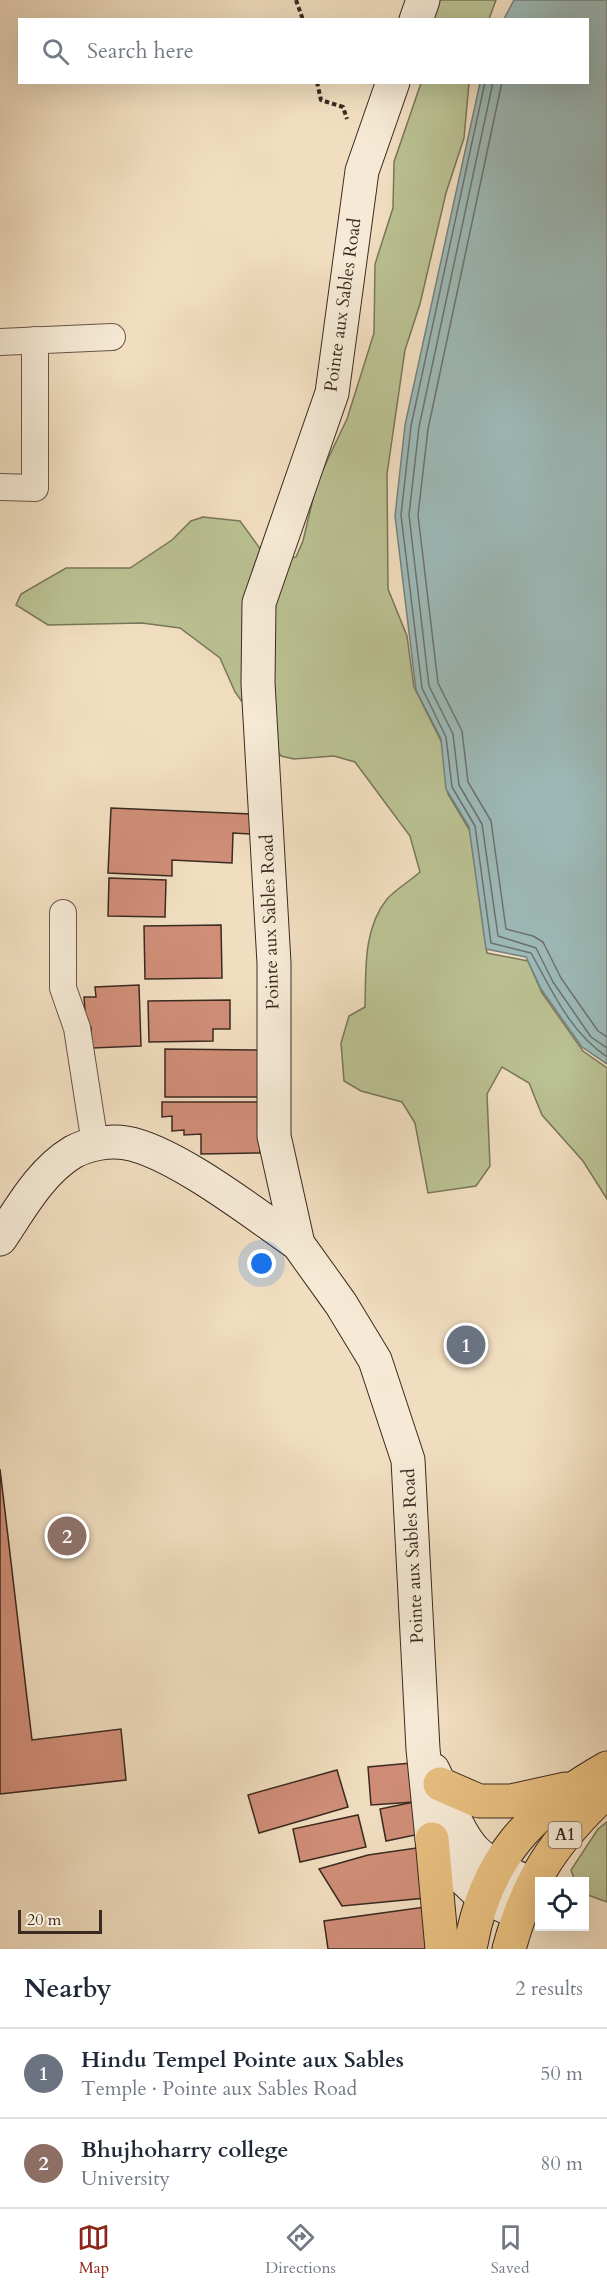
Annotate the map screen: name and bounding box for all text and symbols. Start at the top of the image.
search box [18,18,589,84]
icon: search [39,35,72,68]
text: Search here [87,36,194,66]
street label: Pointe aux Sables Road [318,216,368,394]
street label: Pointe aux Sables Road [254,833,286,1010]
your location [247,1249,276,1278]
pin: 1 [446,1322,486,1368]
street label: Pointe aux Sables Road [396,1467,430,1644]
pin: 2 [48,1514,86,1558]
road number: A1 [548,1822,582,1848]
map controls [535,1877,589,1931]
button: locate [535,1877,589,1931]
scale bar [18,1907,102,1934]
text: 20 m [27,1909,61,1931]
text: Nearby [24,1971,112,2006]
text: 2 results [515,1975,583,2002]
text: Hindu Tempel Pointe aux Sables [81,2045,404,2075]
text: 1 [38,2060,49,2087]
text: 50 m [540,2060,583,2087]
text: Temple · Pointe aux Sables Road [81,2075,357,2102]
text: Bhujhoharry college [81,2135,288,2165]
text: 2 [38,2150,49,2177]
text: 80 m [540,2150,583,2177]
text: University [81,2165,170,2192]
tab: Map [77,2221,110,2279]
tab: Directions [265,2221,336,2279]
tab: Saved [491,2221,530,2279]

